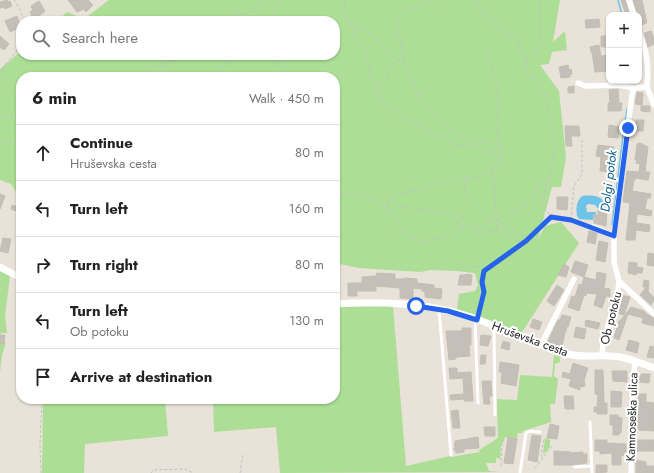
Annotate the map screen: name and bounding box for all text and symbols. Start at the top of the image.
map controls [606,12,642,84]
button: + [606,12,642,48]
search box [16,16,340,60]
icon: search [30,27,52,49]
text: Search here [62,27,138,49]
button: − [606,48,642,84]
text: 6 min [32,86,77,110]
text: Walk · 450 m [249,89,324,108]
route end [619,119,637,137]
text: Continue [70,132,133,154]
icon: ahead [32,142,54,164]
text: 80 m [295,143,324,162]
water label: Dolgi potok [595,149,622,213]
text: Hruševska cesta [70,154,157,173]
icon: left [32,198,54,220]
text: Turn left [70,198,128,220]
text: 160 m [289,199,324,218]
icon: right [32,254,54,276]
text: Turn right [70,254,138,276]
text: 80 m [295,255,324,274]
street label: Ob potoku [596,290,626,346]
route start [407,297,425,315]
text: Turn left [70,300,128,322]
icon: left [32,310,54,332]
text: 130 m [289,311,324,330]
street label: Hruševska cesta [489,317,571,361]
text: Ob potoku [70,322,129,341]
icon: arrive [32,366,54,388]
text: Arrive at destination [70,366,212,388]
street label: Kamnoseška ulica [621,372,643,462]

